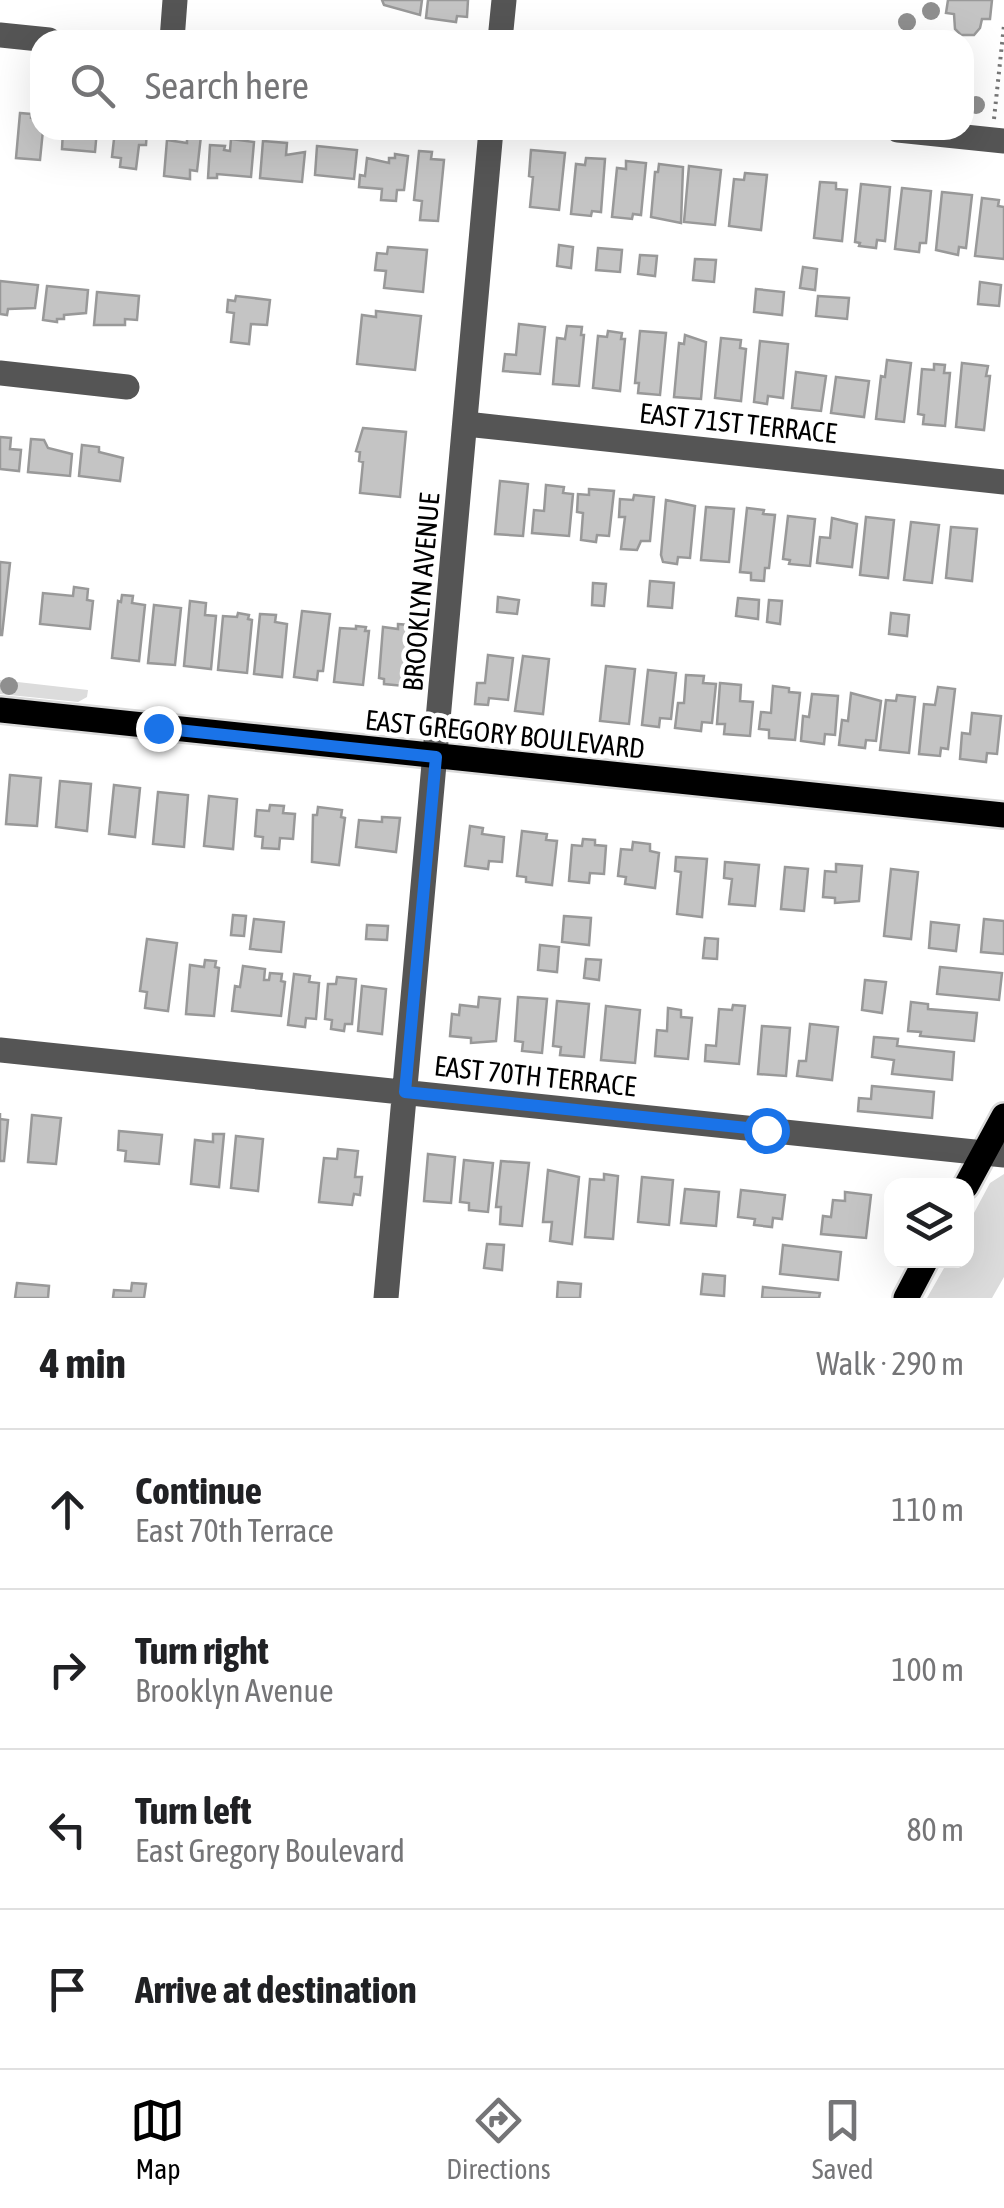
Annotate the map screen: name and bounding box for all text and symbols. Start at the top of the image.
search box [30,30,974,140]
icon: search [65,58,120,113]
text: Search here [145,64,309,107]
street label: EAST 71ST TERRACE [638,397,838,449]
street label: BROOKLYN AVENUE [396,491,446,692]
street label: EAST GREGORY BOULEVARD [364,703,646,765]
route end [136,706,182,752]
street label: EAST 70TH TERRACE [433,1049,638,1103]
route start [744,1108,790,1154]
map controls [884,1178,974,1268]
button: layers [884,1178,974,1268]
text: 4 min [40,1339,126,1387]
text: Walk · 290 m [816,1345,964,1382]
text: Continue [135,1469,262,1512]
icon: ahead [40,1482,95,1537]
text: 110 m [891,1491,964,1528]
text: East 70th Terrace [135,1512,334,1549]
text: Turn right [135,1629,269,1672]
icon: right [40,1642,95,1697]
text: 100 m [891,1651,964,1688]
text: Brooklyn Avenue [135,1672,334,1709]
text: Turn left [135,1789,251,1832]
icon: left [40,1802,95,1857]
text: 80 m [906,1811,964,1848]
text: East Gregory Boulevard [135,1832,405,1869]
icon: arrive [40,1962,95,2017]
text: Arrive at destination [135,1968,417,2011]
tab: Map [130,2093,185,2185]
tab: Directions [446,2093,551,2185]
tab: Saved [812,2093,874,2185]

